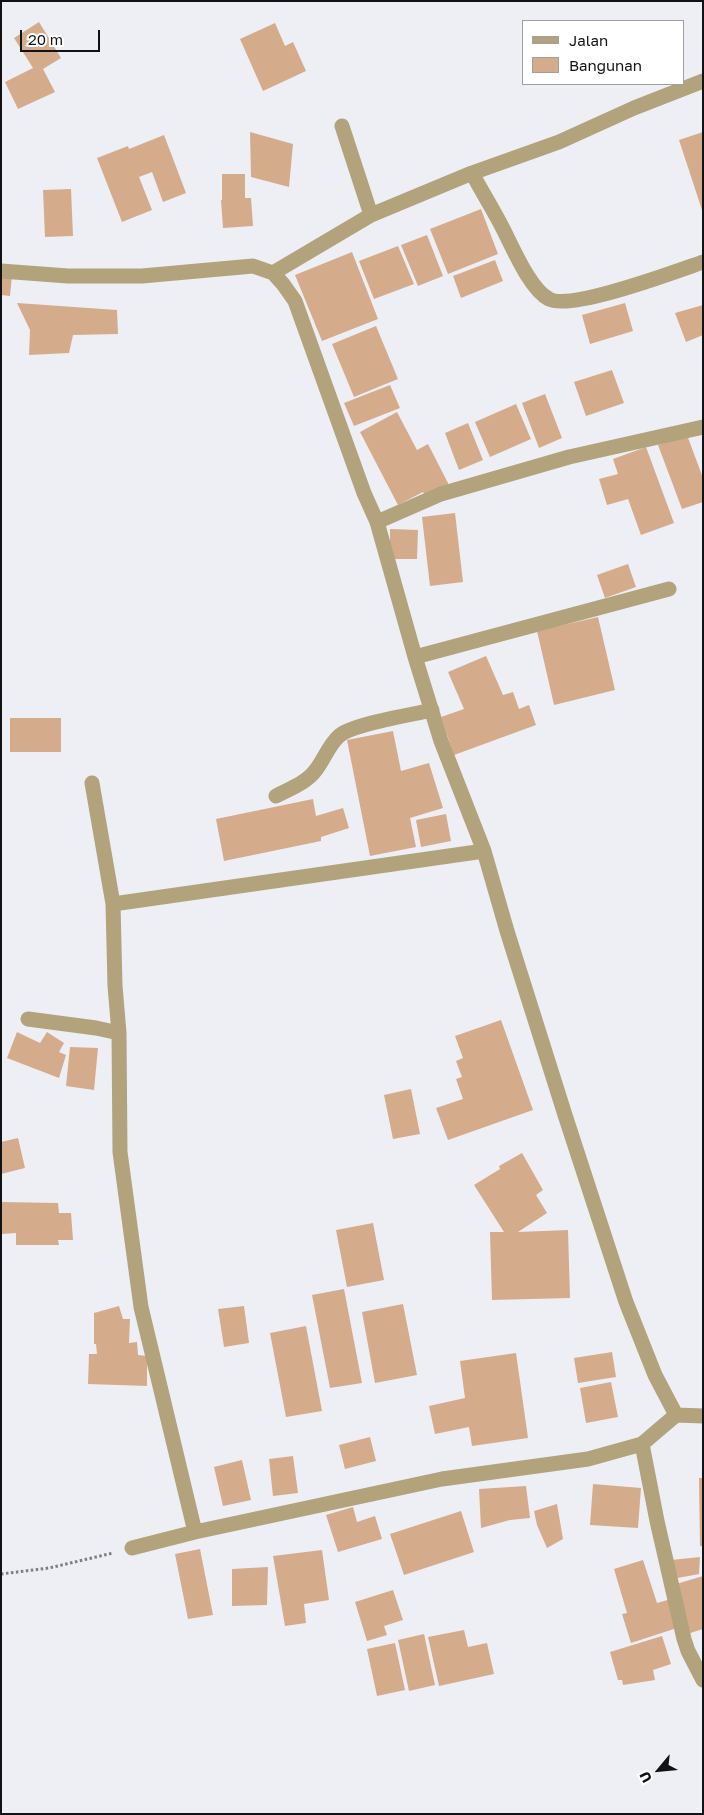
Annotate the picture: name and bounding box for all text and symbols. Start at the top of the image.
scale bar [22,20,102,52]
legend [522,20,684,85]
text: 20 m [28,30,63,48]
text: Jalan [569,31,608,49]
text: Bangunan [569,56,642,74]
north arrow [634,1745,684,1795]
text: U [635,1769,655,1786]

